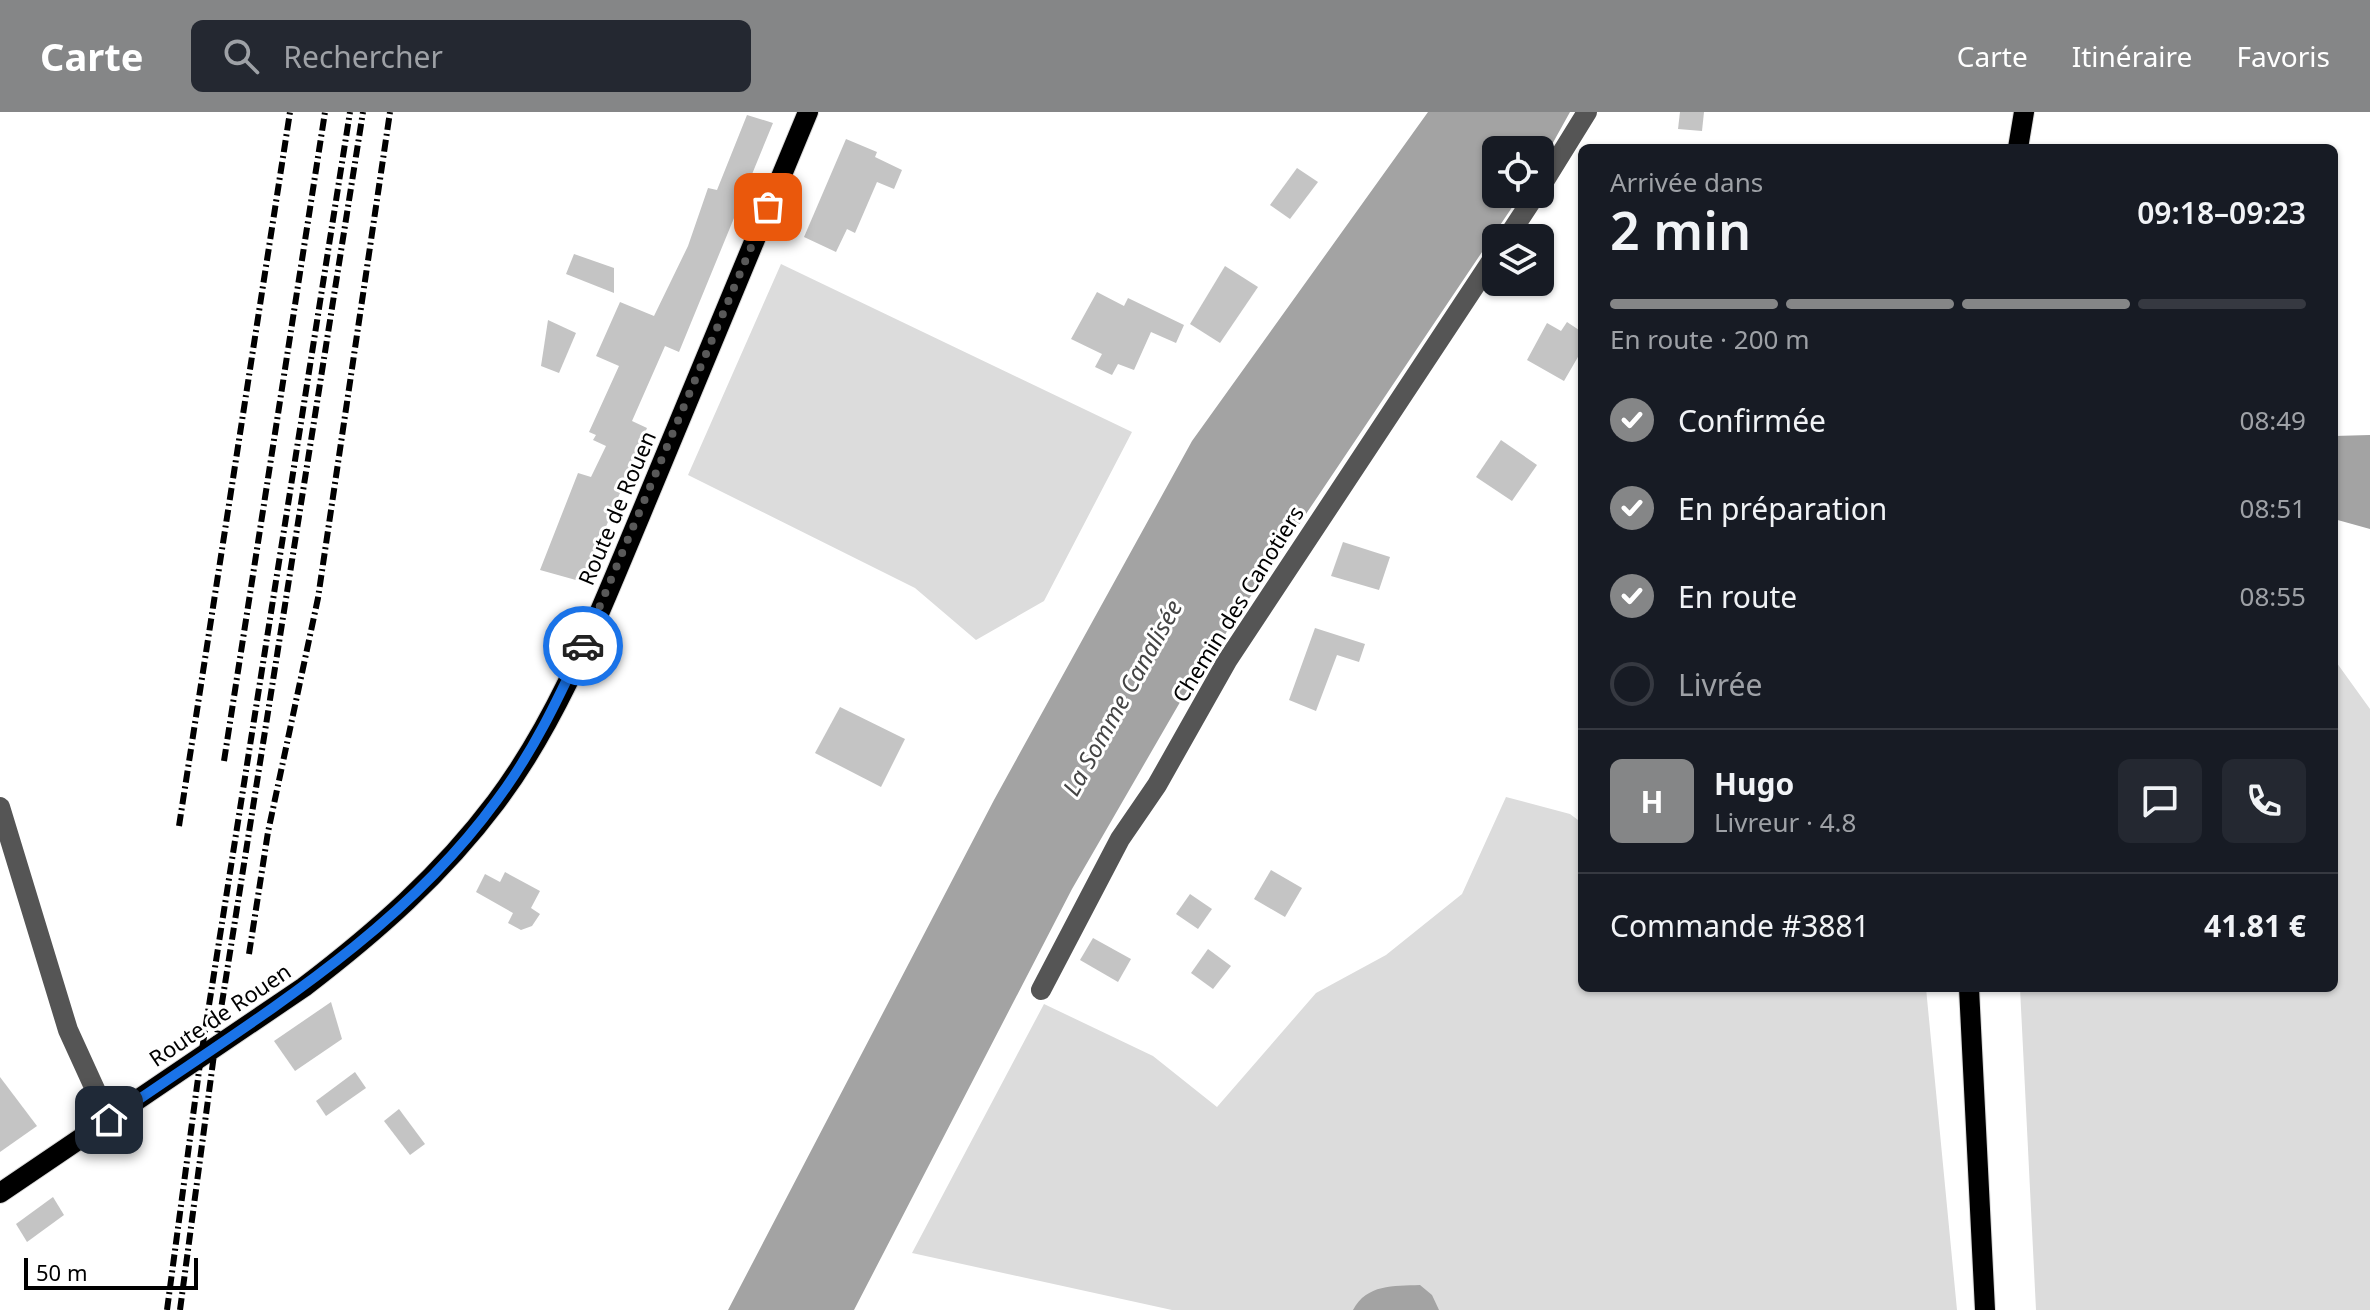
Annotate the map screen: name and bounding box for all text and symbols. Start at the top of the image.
search box [191,20,751,92]
text: Carte [40,30,143,82]
icon: search [219,34,263,78]
text: Rechercher [283,36,443,77]
text: Carte [1957,37,2028,75]
text: Itinéraire [2072,37,2192,75]
text: Favoris [2236,37,2330,75]
map controls [1482,136,1554,296]
button: locate [1482,136,1554,208]
text: Arrivée dans [1610,164,1763,200]
pin [734,173,802,241]
icon: bag [746,185,790,229]
text: 09:18–09:23 [2137,192,2306,233]
text: 2 min [1610,194,1751,265]
button: layers [1482,224,1554,296]
text: En route · 200 m [1610,321,1810,357]
icon: check [1610,398,1654,442]
text: Confirmée [1678,400,1826,441]
text: 08:49 [2240,402,2306,438]
street label: Route de Rouen [570,426,662,589]
icon: check [1610,486,1654,530]
text: En préparation [1678,488,1887,529]
text: 08:51 [2240,490,2306,526]
street label: Chemin des Canotiers [1164,499,1310,707]
icon: check [1610,574,1654,618]
text: En route [1678,576,1797,617]
text: 08:55 [2240,578,2306,614]
water label: La Somme Canalisée [1054,593,1189,801]
courier [543,606,623,686]
icon: car [561,624,605,668]
text: Livrée [1678,664,1762,705]
button: chat [2118,759,2202,843]
button: phone [2222,759,2306,843]
text: Hugo [1714,763,1794,804]
text: H [1641,781,1663,822]
text: Livreur · 4.8 [1714,804,1856,840]
text: Commande #3881 [1610,905,1870,946]
text: 41.81 € [2204,905,2306,946]
street label: Route de Rouen [143,956,296,1073]
pin [75,1086,143,1154]
icon: home [87,1098,131,1142]
scale bar [24,1254,198,1290]
text: 50 m [36,1257,87,1287]

